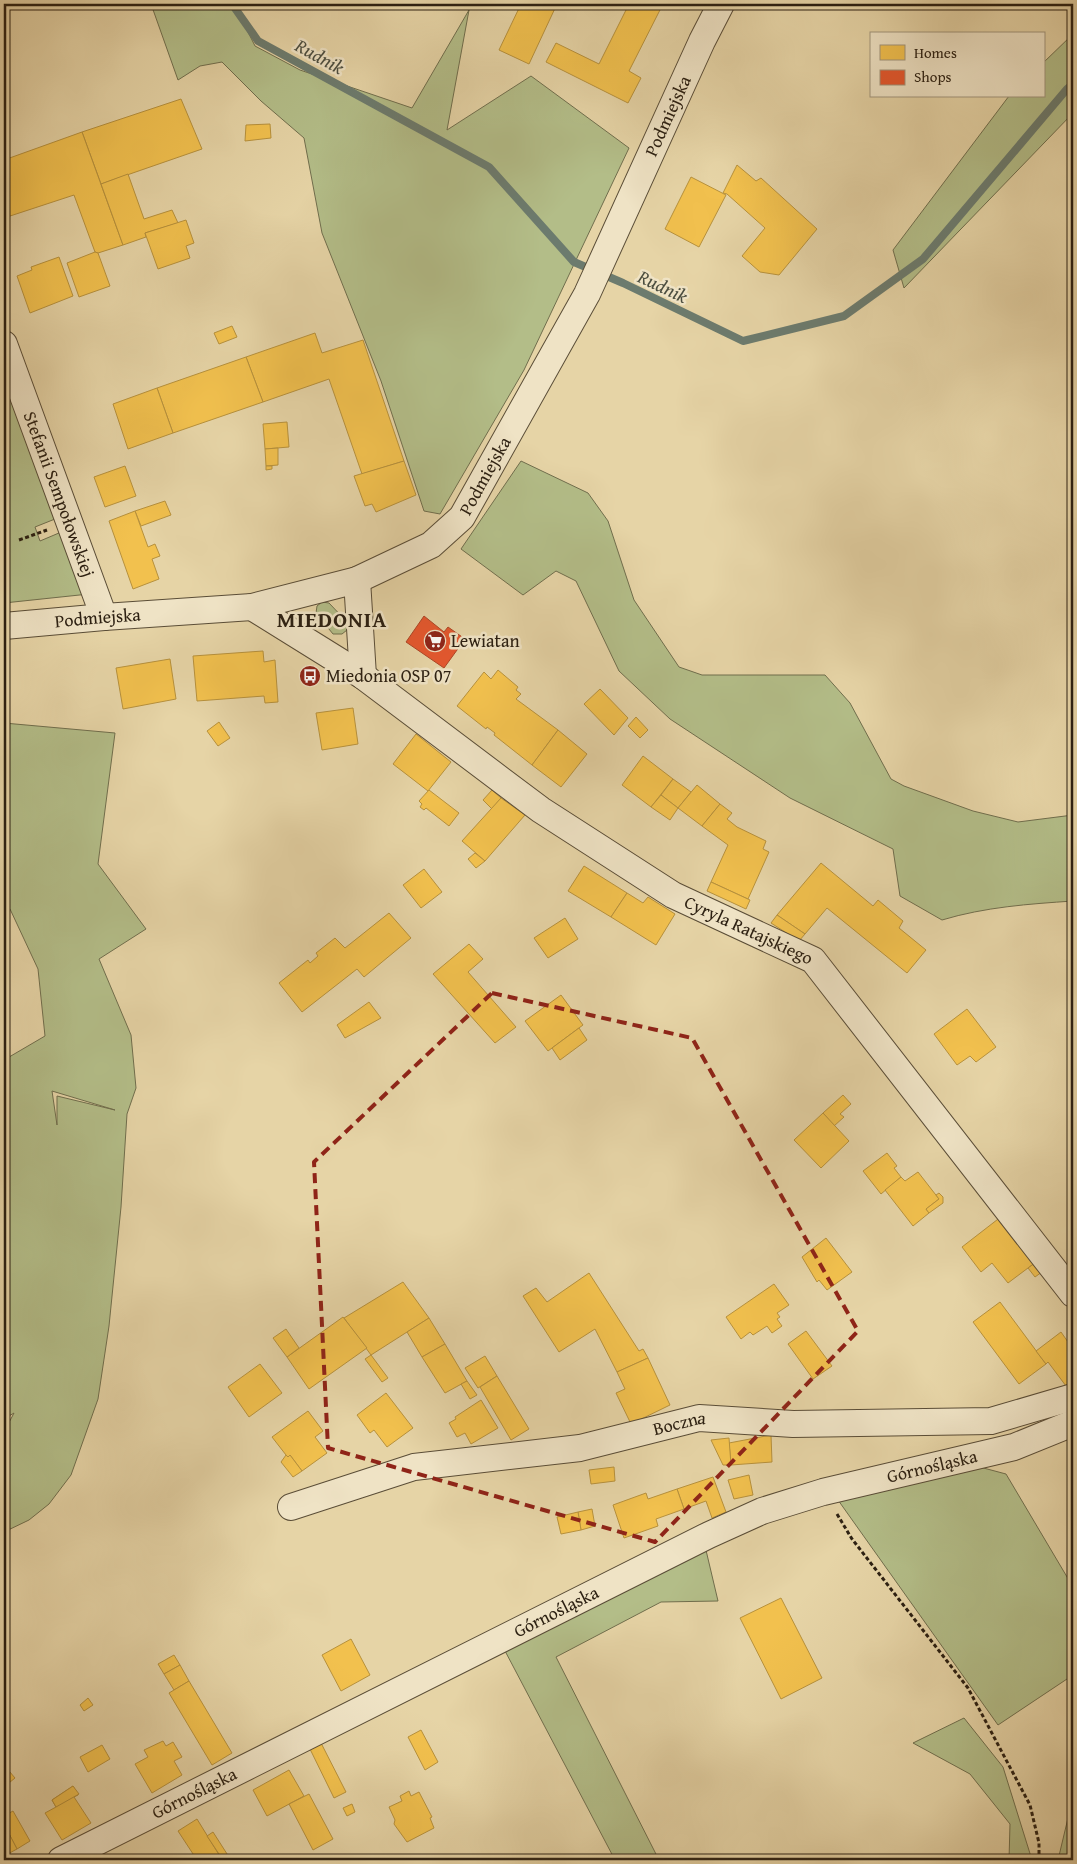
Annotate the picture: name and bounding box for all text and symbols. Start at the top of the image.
water label: Rudnik [290,31,350,81]
legend [870,32,1044,98]
text: Homes [914,42,957,63]
text: Shops [914,66,951,87]
street label: Podmiejska [637,70,698,161]
water label: Rudnik [633,262,693,310]
street label: Stefanii Sempołowskiej [17,407,102,581]
street label: Podmiejska [452,431,518,520]
street label: Podmiejska [53,601,142,634]
district label: MIEDONIA [277,603,387,635]
place label: Lewiatan [451,627,520,654]
supermarket icon: Lewiatan [423,629,447,653]
place label: Miedonia OSP 07 [326,662,451,689]
bus stop icon: Miedonia OSP 07 [298,664,322,688]
street label: Cyryla Ratajskiego [680,888,818,971]
street label: Boczna [650,1404,707,1442]
street label: Górnośląska [884,1442,980,1490]
street label: Górnośląska [509,1578,604,1644]
street label: Górnośląska [147,1760,242,1825]

